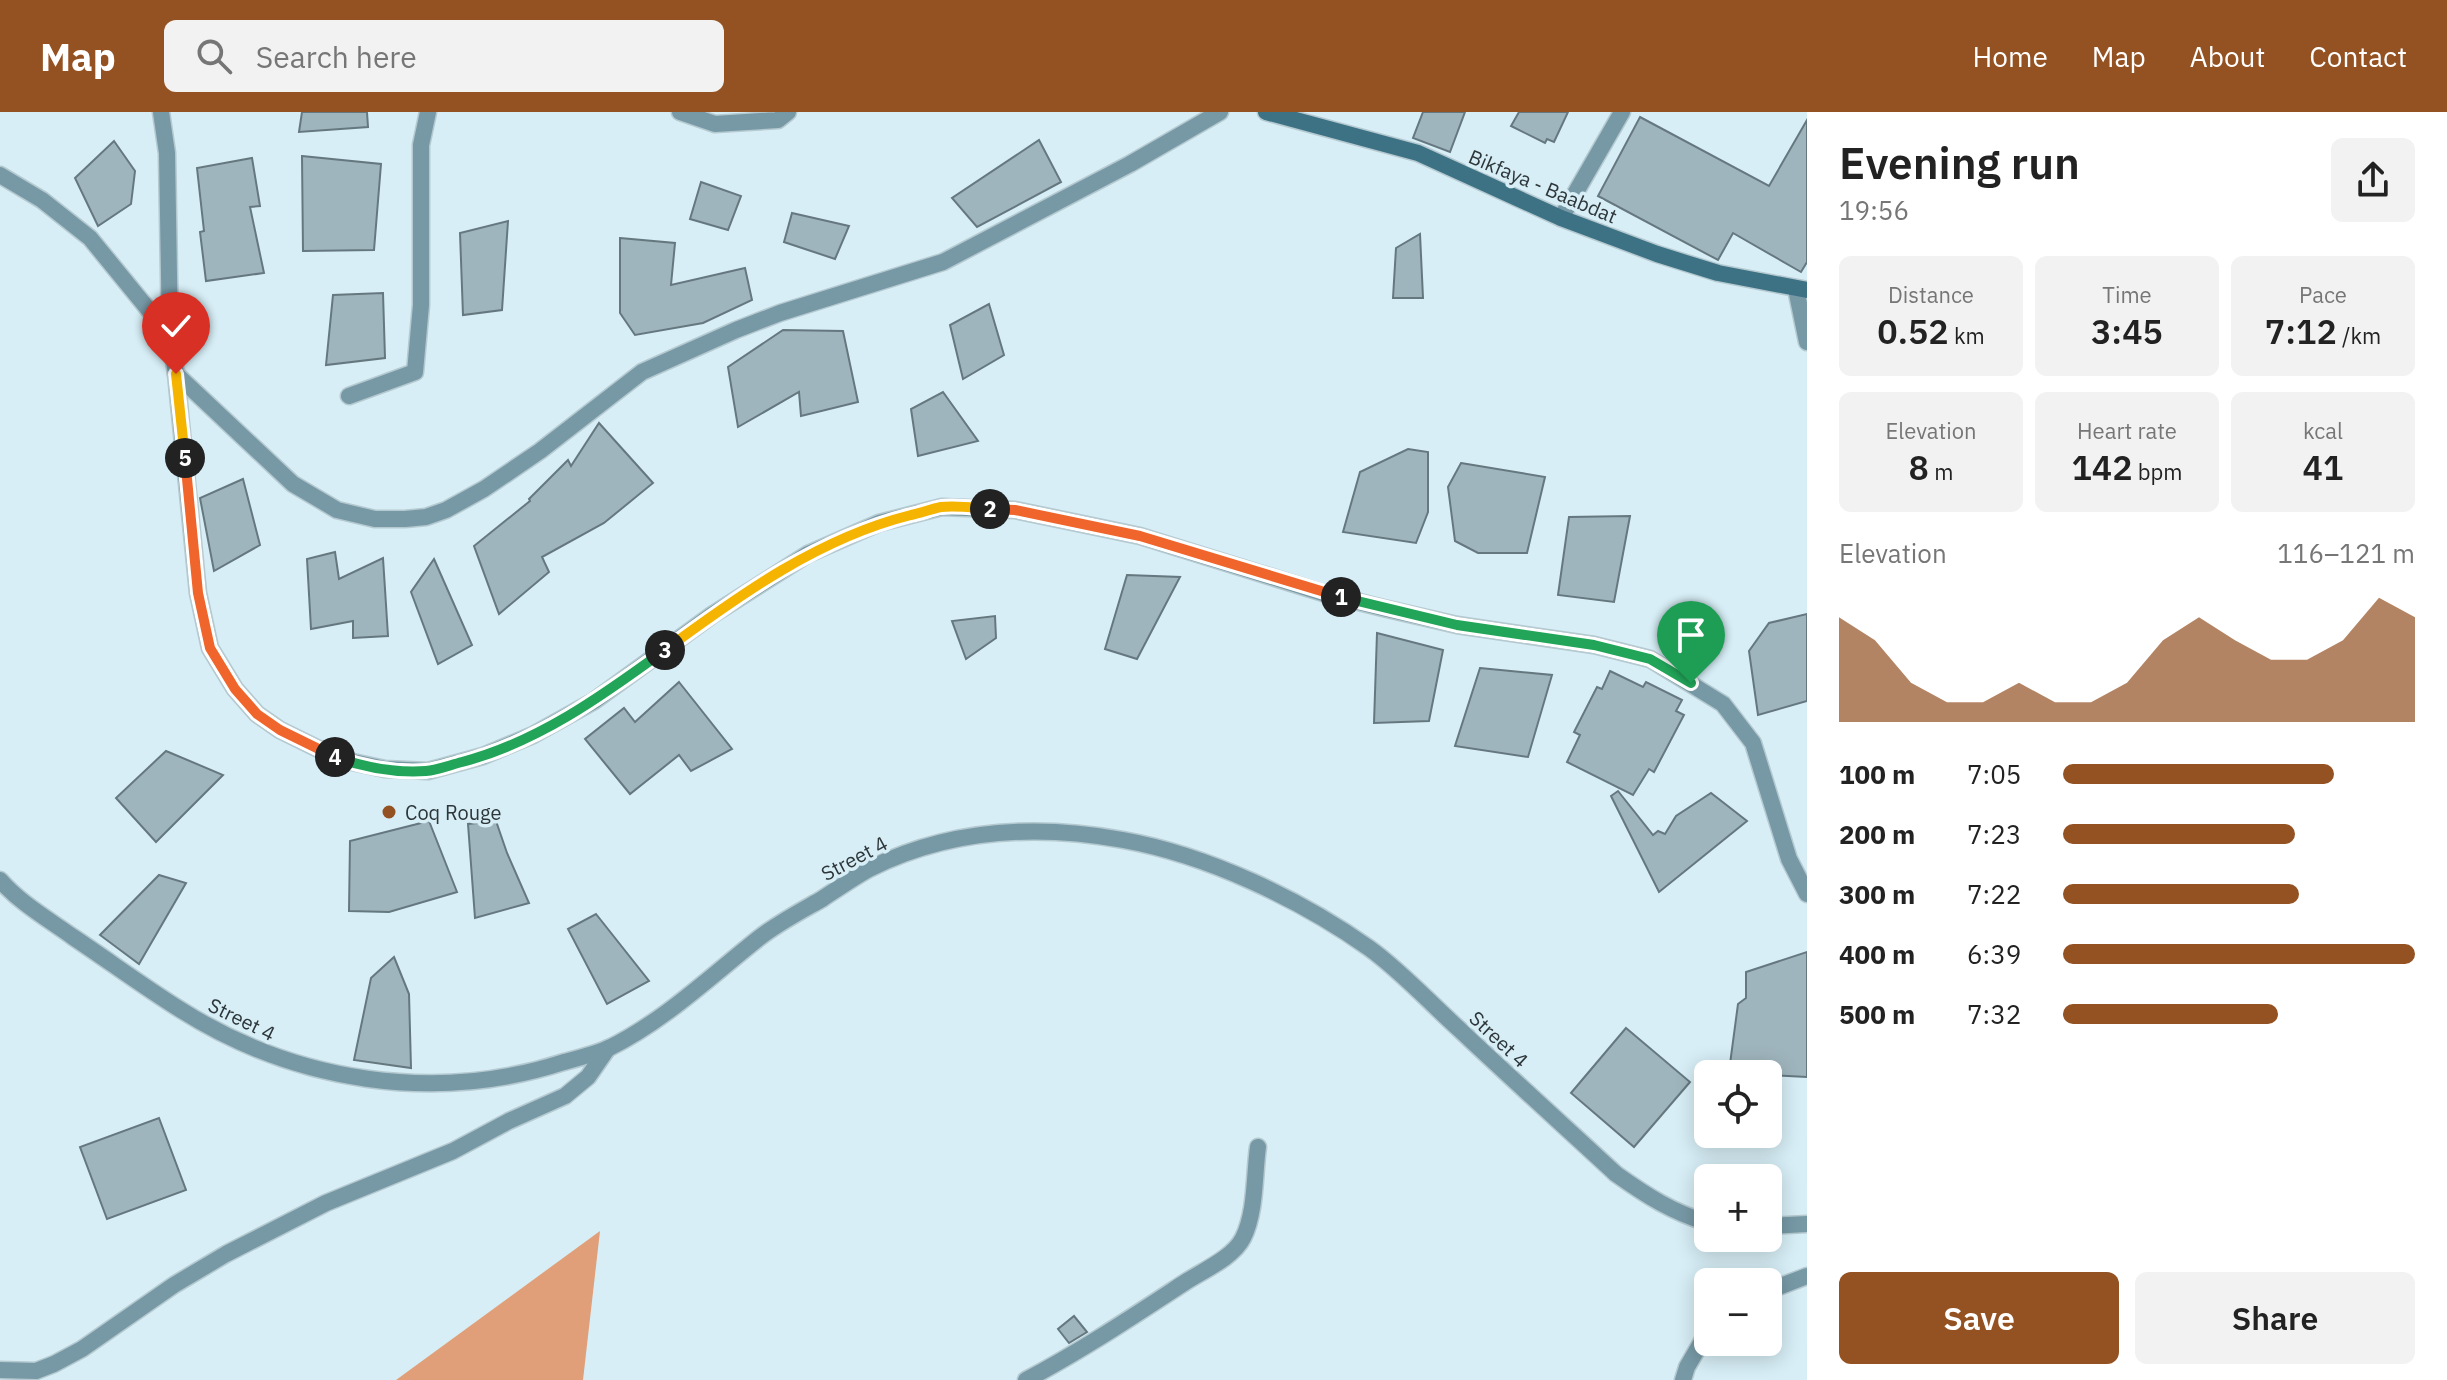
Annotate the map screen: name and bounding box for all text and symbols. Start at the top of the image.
search box [164,20,724,92]
text: Map [40,32,116,81]
icon: search [192,34,236,78]
text: Search here [256,37,417,76]
text: Home [1972,38,2048,75]
text: Map [2092,38,2146,75]
text: About [2190,38,2265,75]
text: Contact [2309,38,2407,75]
text: Evening run [1839,134,2080,191]
button: share [2331,138,2415,222]
street label: Bikfaya - Baabdat [1465,143,1621,229]
text: 19:56 [1839,193,1909,227]
text: Distance [1888,280,1974,309]
text: Time [2102,280,2152,309]
text: Pace [2299,280,2347,309]
pin [142,292,210,374]
icon: check [154,304,198,348]
text: 0.52 [1877,309,1949,353]
text: 3:45 [2091,309,2163,353]
text: 7:12 [2265,309,2337,353]
text: km [1949,321,1985,350]
text: /km [2337,321,2381,350]
text: Elevation [1885,416,1977,445]
text: Heart rate [2077,416,2177,445]
text: kcal [2303,416,2343,445]
pin: 5 [165,438,205,478]
text: 5 [178,443,192,472]
text: 8 [1909,445,1929,489]
text: 142 [2071,445,2133,489]
text: 41 [2303,445,2343,489]
text: m [1929,457,1953,486]
text: bpm [2133,457,2183,486]
pin: 2 [970,489,1010,529]
text: 2 [983,494,997,523]
text: Elevation [1839,536,1947,570]
text: 116–121 m [2277,536,2415,570]
pin: 1 [1321,577,1361,617]
text: 1 [1334,582,1348,611]
pin [1657,601,1725,683]
icon: arrive [1669,613,1713,657]
pin: 3 [645,630,685,670]
text: 3 [658,635,672,664]
pin: 4 [315,737,355,777]
text: 4 [328,742,342,771]
text: 100 m [1839,757,1915,791]
text: 7:05 [1967,757,2021,791]
place label: Coq Rouge [405,799,501,826]
marker: Coq Rouge [380,803,398,821]
text: 200 m [1839,817,1915,851]
text: 7:23 [1967,817,2021,851]
street label: Street 4 [816,829,892,887]
text: 300 m [1839,877,1915,911]
text: 7:22 [1967,877,2021,911]
text: 400 m [1839,937,1915,971]
text: 6:39 [1967,937,2021,971]
street label: Street 4 [204,991,280,1047]
text: 500 m [1839,997,1915,1031]
text: 7:32 [1967,997,2021,1031]
street label: Street 4 [1464,1005,1534,1073]
map controls [1694,1060,1782,1356]
button: locate [1694,1060,1782,1148]
button: + [1694,1164,1782,1252]
button: − [1694,1268,1782,1356]
button: Save [1839,1272,2119,1364]
button: Share [2135,1272,2415,1364]

